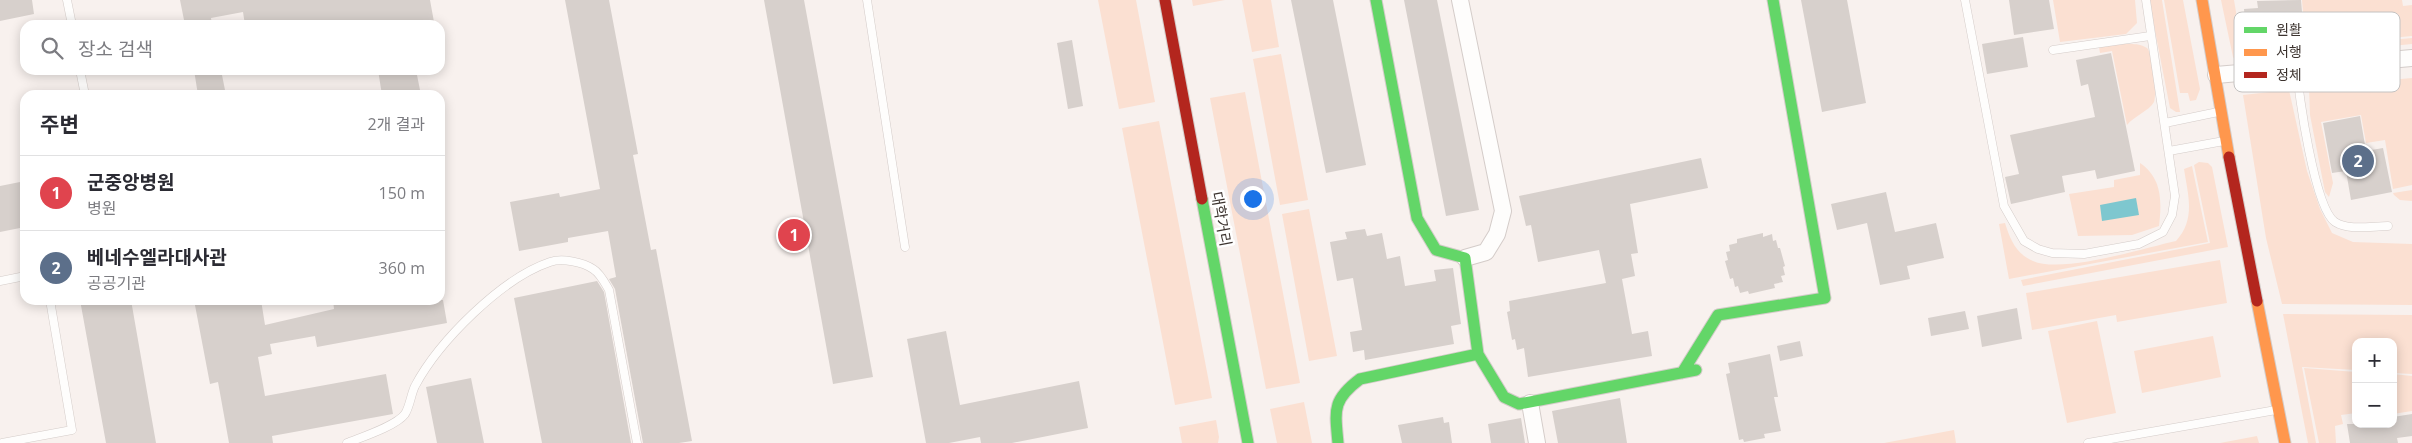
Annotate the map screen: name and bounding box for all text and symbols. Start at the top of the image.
legend [2234,12,2400,92]
search box [20,20,445,75]
text: 원활 [2276,20,2302,39]
icon: search [38,34,66,62]
text: 장소 검색 [78,36,153,62]
text: 서행 [2276,42,2302,61]
text: 정체 [2276,65,2302,84]
text: 주변 [40,110,79,138]
text: 2개 결과 [368,113,425,135]
pin: 2 [2342,142,2374,180]
text: 군중앙병원 [87,169,174,195]
text: 1 [51,182,61,204]
text: 150 m [379,182,425,204]
your location [1240,186,1266,212]
street label: 대학거리 [1207,190,1237,248]
text: 병원 [87,197,116,219]
pin: 1 [778,216,810,254]
text: 베네수엘라대사관 [87,244,227,270]
text: 2 [51,257,61,279]
text: 360 m [379,257,425,279]
text: 공공기관 [87,272,146,294]
map controls [2352,338,2397,428]
button: + [2352,338,2397,383]
button: − [2352,383,2397,428]

